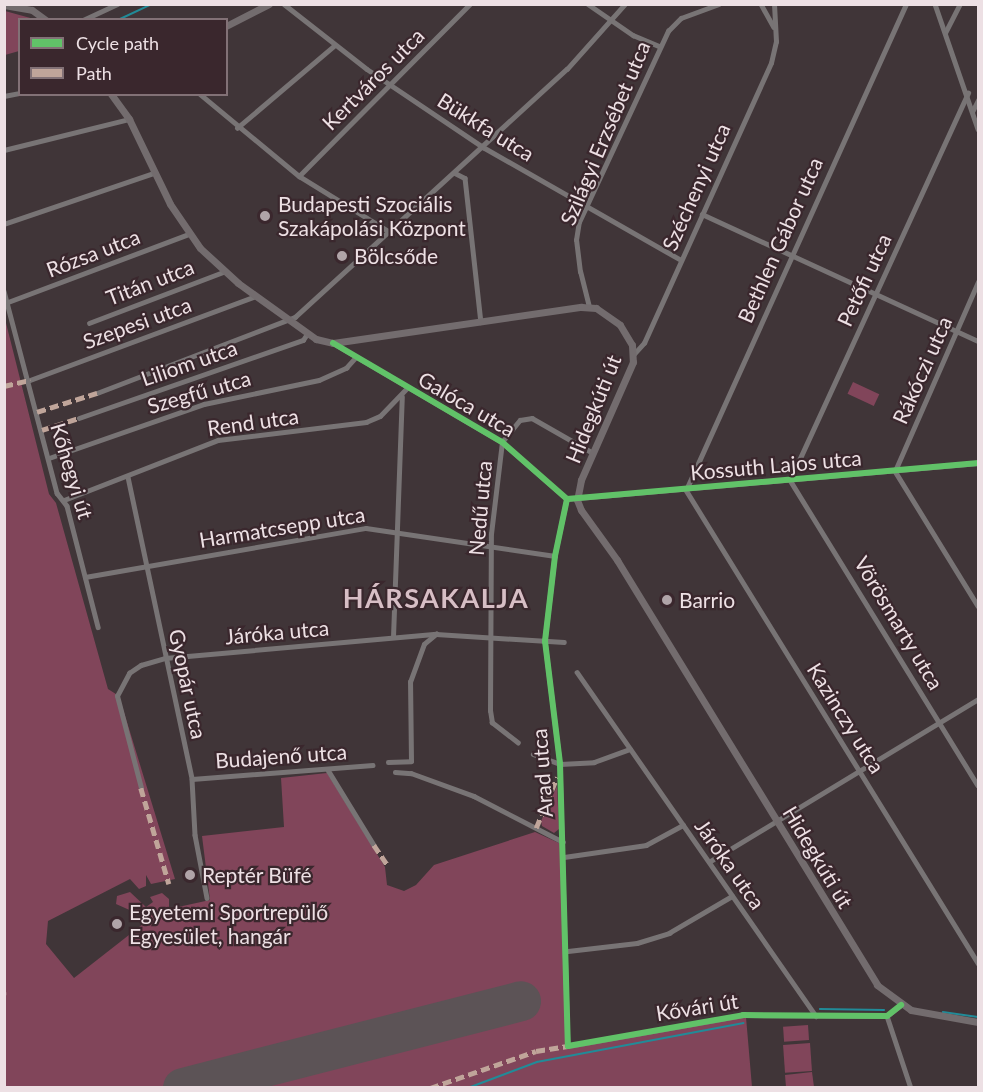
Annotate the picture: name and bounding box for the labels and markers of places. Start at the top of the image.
place label: Budapesti Szociális Szakápolási Központ [278,191,466,241]
marker: Budapesti Szociális Szakápolási Központ [256,207,274,225]
place label: Bölcsőde [354,243,438,269]
marker: Bölcsőde [335,249,349,263]
place label: Barrio [679,587,735,613]
marker: Barrio [660,593,674,607]
place label: Reptér Büfé [202,862,312,888]
marker: Reptér Büfé [183,868,197,882]
place label: Egyetemi Sportrepülő Egyesület, hangár [129,899,328,949]
marker: Egyetemi Sportrepülő Egyesület, hangár [110,917,124,931]

